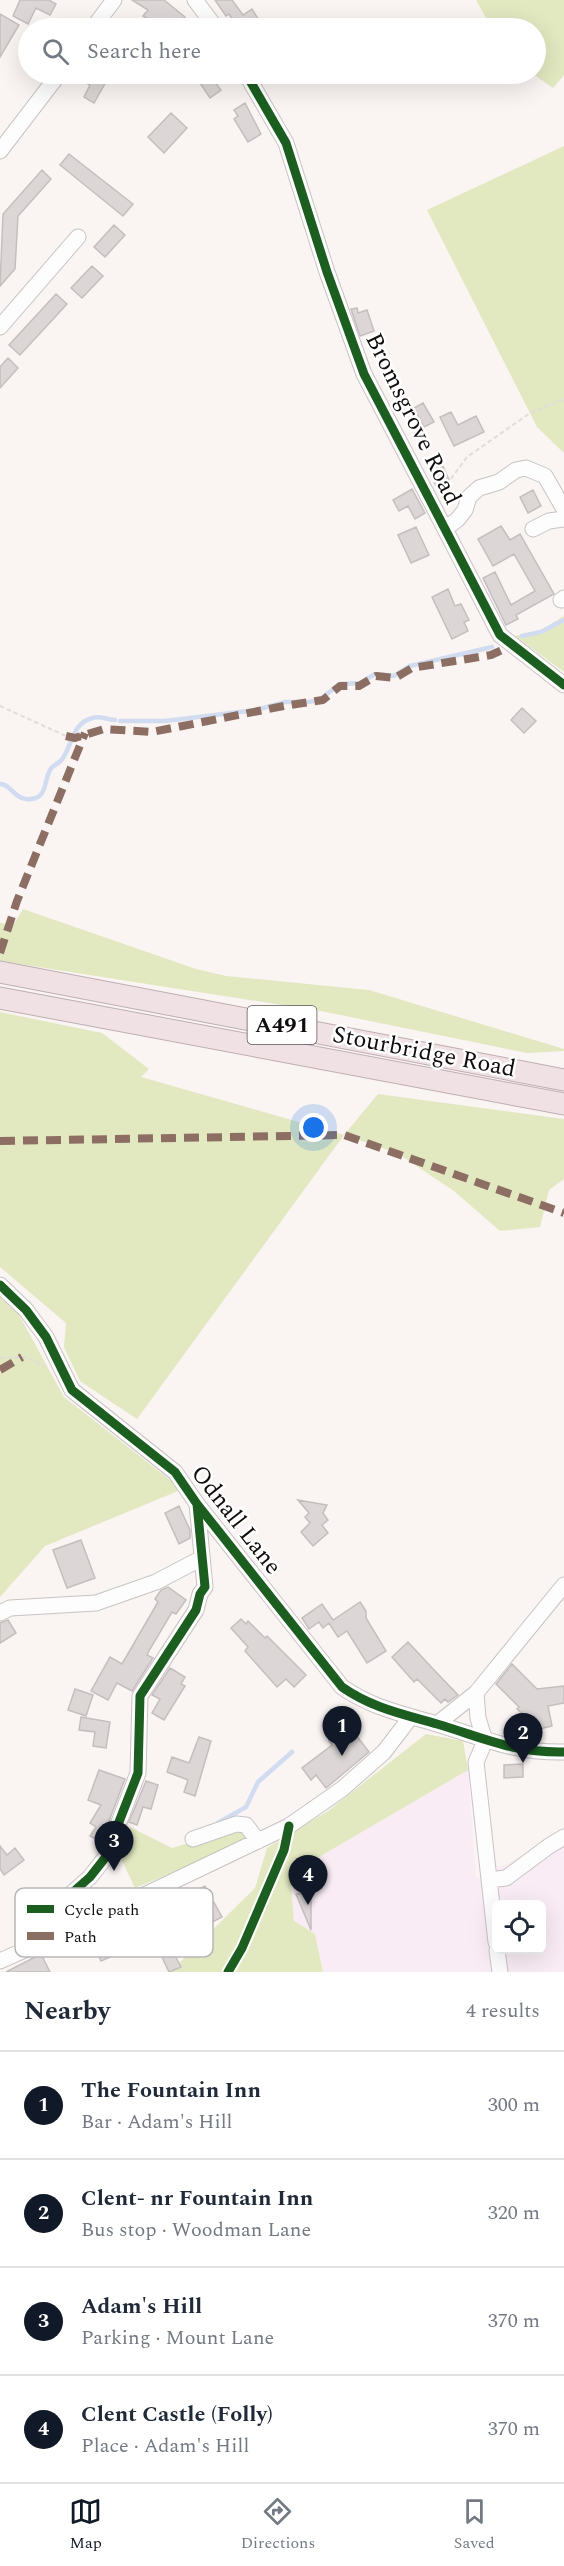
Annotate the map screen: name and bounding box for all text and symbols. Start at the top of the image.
search box [18,18,546,84]
icon: search [39,35,72,68]
text: Search here [87,35,201,68]
street label: Bromsgrove Road [356,327,470,511]
road number: A491 [248,1006,316,1044]
street label: Stourbridge Road [329,1017,519,1087]
your location [299,1113,328,1142]
street label: Odnall Lane [182,1457,290,1583]
pin: 1 [322,1706,362,1756]
pin: 2 [504,1714,542,1763]
pin: 3 [94,1822,134,1871]
pin: 4 [288,1856,328,1905]
legend [15,1888,213,1957]
text: Cycle path [64,1898,139,1922]
map controls [492,1900,546,1954]
button: locate [492,1900,546,1954]
text: Path [64,1925,97,1949]
text: Nearby [24,1991,110,2031]
text: 4 results [466,1996,540,2026]
text: The Fountain Inn [81,2074,261,2107]
text: 1 [38,2090,49,2120]
text: 300 m [488,2090,540,2120]
text: Bar · Adam's Hill [81,2107,233,2137]
text: Clent- nr Fountain Inn [81,2182,313,2215]
text: 2 [38,2198,49,2228]
text: 320 m [488,2198,540,2228]
text: Bus stop · Woodman Lane [81,2215,311,2245]
text: Adam's Hill [81,2290,202,2323]
text: 3 [38,2306,49,2336]
text: 370 m [488,2306,540,2336]
text: Parking · Mount Lane [81,2323,274,2353]
text: Clent Castle (Folly) [81,2398,273,2431]
text: 4 [38,2414,49,2444]
text: 370 m [488,2414,540,2444]
text: Place · Adam's Hill [81,2431,249,2461]
tab: Map [69,2495,102,2555]
tab: Directions [241,2495,315,2555]
tab: Saved [454,2495,495,2555]

